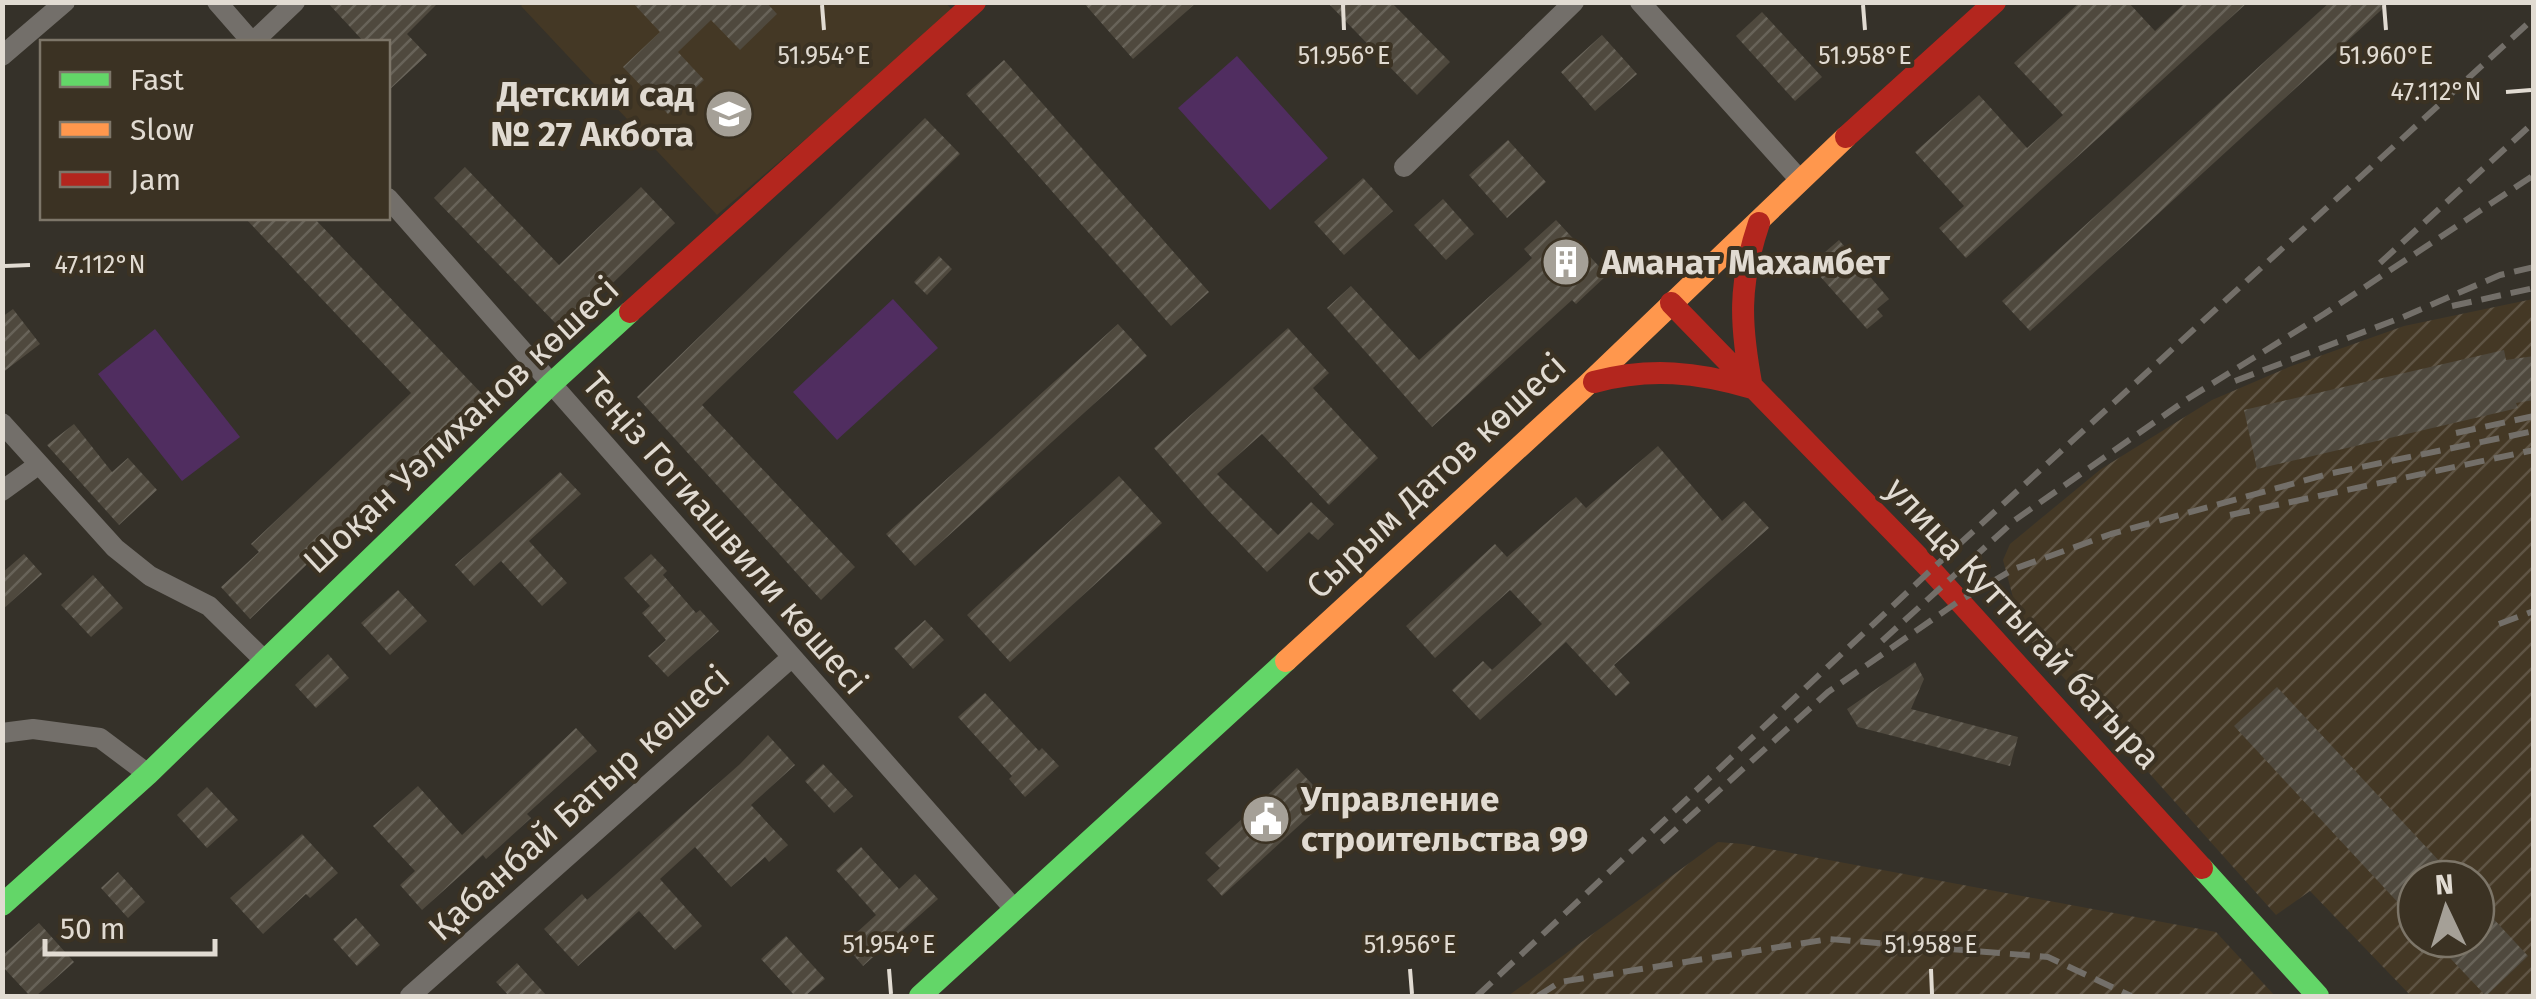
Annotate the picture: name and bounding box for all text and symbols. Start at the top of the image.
legend [40,40,390,220]
text: 51.954°E [778,41,870,71]
text: 51.956°E [1298,41,1390,71]
text: 51.958°E [1818,41,1912,71]
text: 51.960°E [2339,41,2433,71]
text: Fast [130,62,184,98]
place label: Детский сад № 27 Акбота [490,73,695,155]
text: 47.112°N [2390,77,2482,107]
school or university icon: Детский сад № 27 Акбота [703,88,755,140]
text: Slow [130,112,194,148]
text: Jam [130,162,181,198]
building icon: Аманат Махамбет [1540,236,1592,288]
place label: Аманат Махамбет [1600,241,1890,283]
text: 47.112°N [54,250,146,280]
street label: Шоқан Уәлиханов көшесі [295,268,627,582]
street label: Сырым Датов көшесі [1297,345,1575,607]
street label: Теңіз Гогиашвили көшесі [574,363,876,703]
street label: улица Куттыгай батыра [1877,468,2169,778]
street label: Қабанбай Батыр көшесі [420,657,738,949]
place label: Управление строительства 99 [1300,778,1588,860]
public building icon: Управление строительства 99 [1240,793,1292,845]
north arrow [2396,859,2496,959]
text: N [2434,867,2455,902]
scale bar [45,894,215,956]
text: 50 m [60,911,125,947]
text: 51.954°E [843,930,935,960]
text: 51.956°E [1364,930,1456,960]
text: 51.958°E [1884,930,1978,960]

